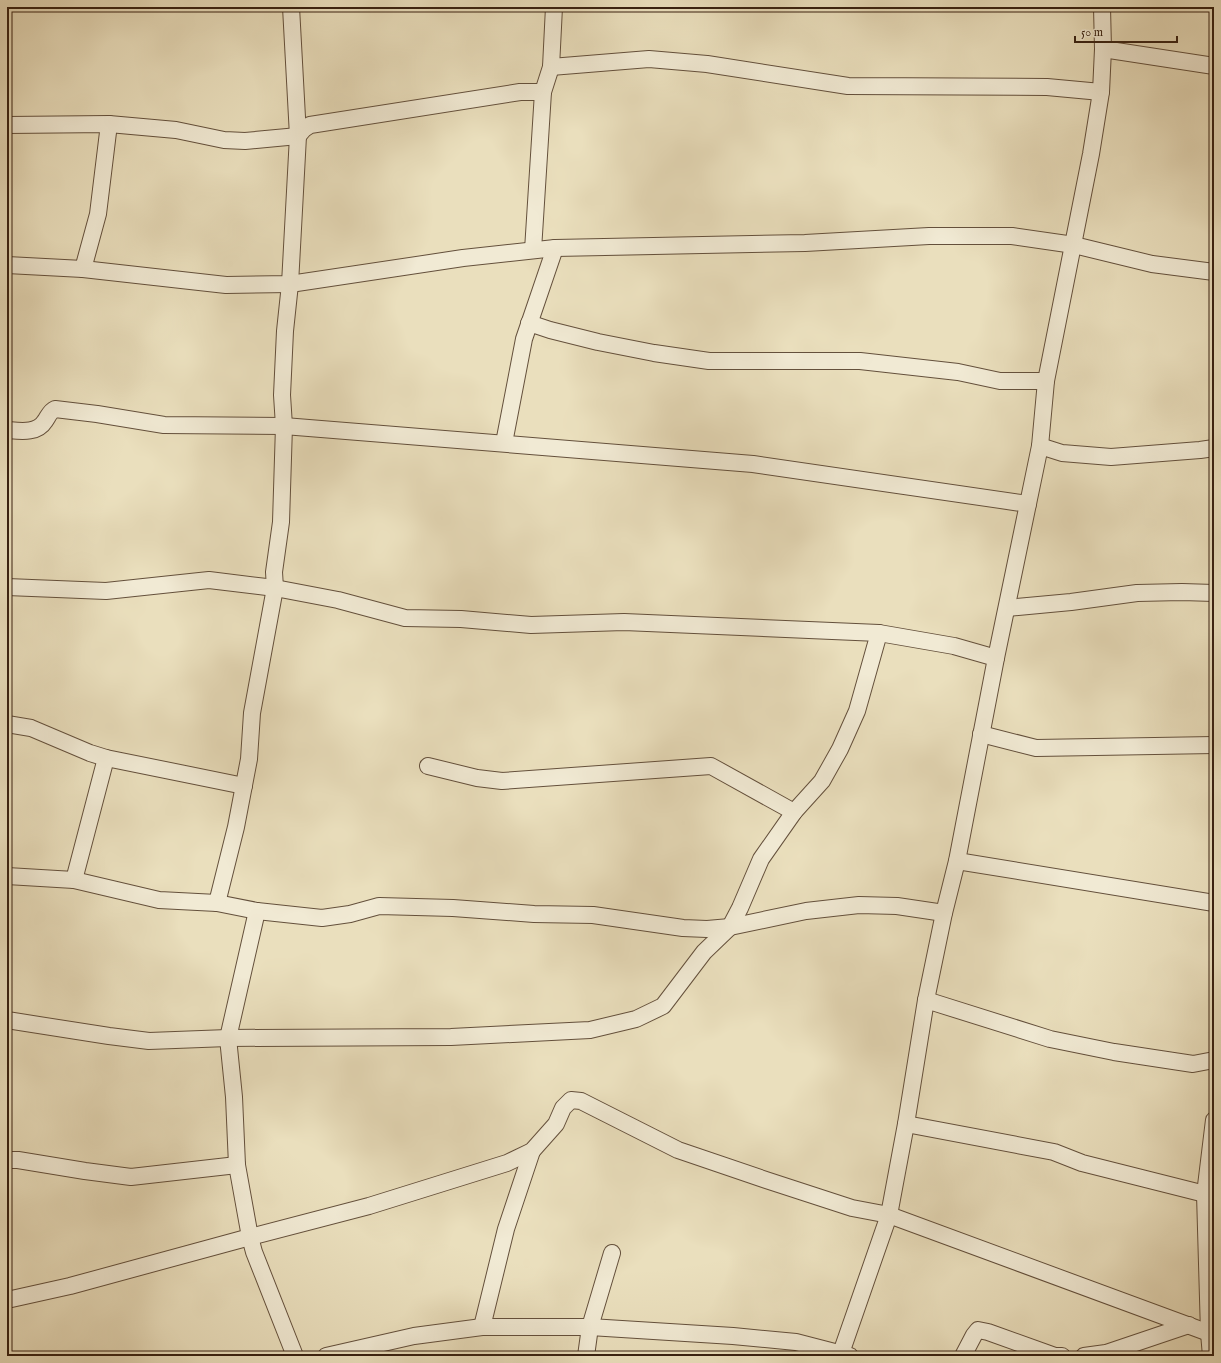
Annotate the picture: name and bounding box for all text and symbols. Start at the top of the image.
scale bar [1075,18,1177,44]
text: 50 m [1081,25,1103,40]

